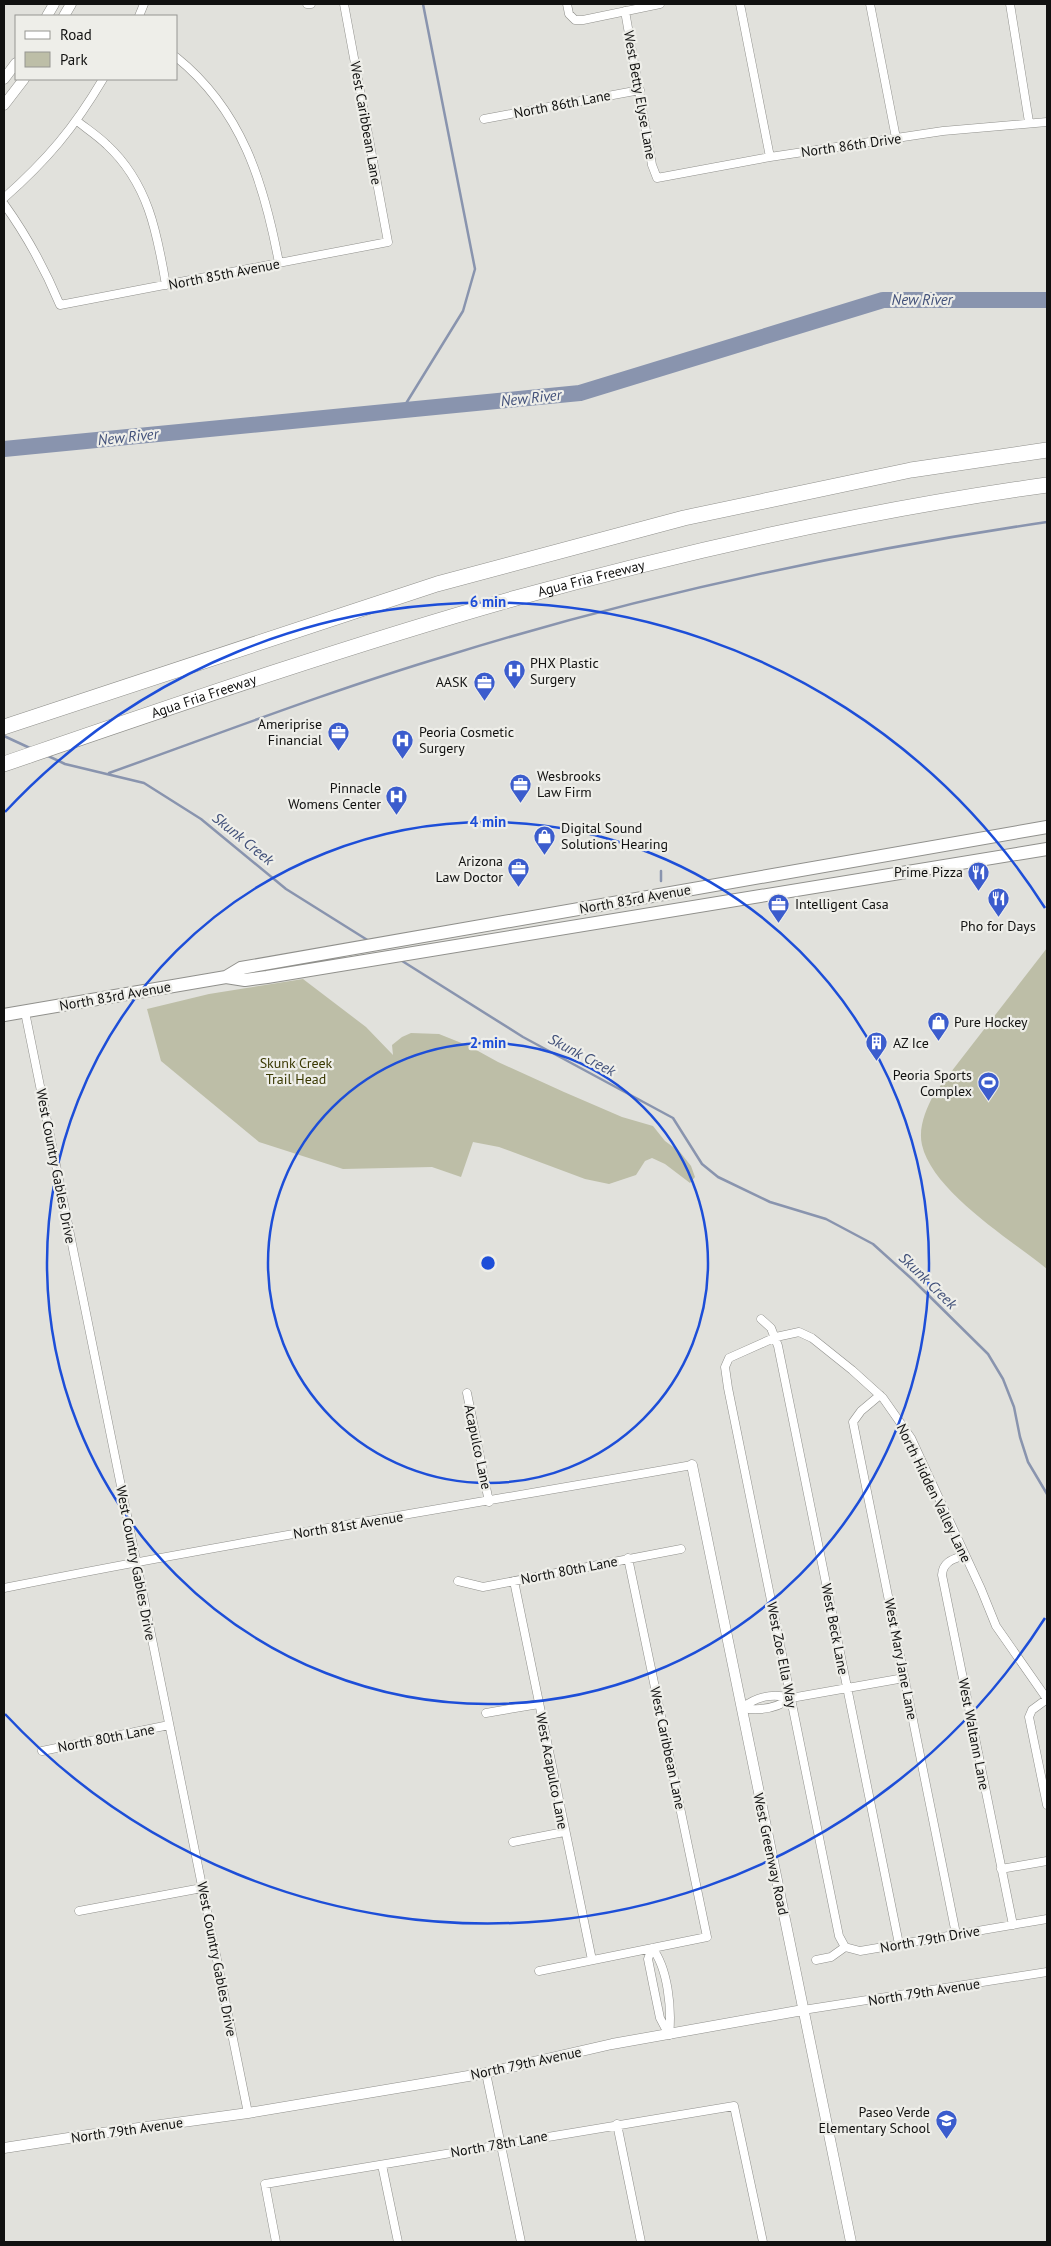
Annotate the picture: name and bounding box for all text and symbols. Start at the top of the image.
legend [15,15,178,80]
text: Road [60,25,92,44]
street label: West Betty Elyse Lane [620,29,660,161]
text: Park [60,50,88,69]
street label: West Caribbean Lane [346,60,386,186]
street label: North 86th Lane [512,86,612,122]
street label: North 86th Drive [800,129,902,161]
street label: North 85th Avenue [167,254,281,294]
water label: New River [892,290,954,309]
water label: New River [500,385,563,410]
water label: New River [97,424,160,449]
street label: Agua Fria Freeway [536,555,647,601]
text: 6 min [470,592,506,611]
place label: PHX Plastic Surgery [530,654,599,688]
hospital icon: PHX Plastic Surgery [502,659,526,690]
street label: Agua Fria Freeway [149,670,259,722]
office icon: AASK [472,670,496,701]
place label: AASK [436,673,468,691]
place label: Ameriprise Financial [258,715,322,749]
office icon: Ameriprise Financial [326,720,350,751]
place label: Peoria Cosmetic Surgery [419,723,514,757]
hospital icon: Peoria Cosmetic Surgery [391,728,415,759]
place label: Wesbrooks Law Firm [537,767,601,801]
office icon: Wesbrooks Law Firm [509,772,533,803]
place label: Pinnacle Womens Center [288,779,381,813]
hospital icon: Pinnacle Womens Center [385,784,409,815]
water label: Skunk Creek [209,808,279,870]
text: 4 min [470,812,506,831]
place label: Digital Sound Solutions Hearing [561,819,668,853]
shop icon: Digital Sound Solutions Hearing [533,824,557,855]
place label: Arizona Law Doctor [436,852,503,886]
office icon: Arizona Law Doctor [507,857,531,888]
restaurant icon: Prime Pizza [967,860,991,891]
place label: Prime Pizza [894,863,963,881]
street label: North 83rd Avenue [578,880,692,918]
restaurant icon: Pho for Days [986,886,1010,917]
office icon: Intelligent Casa [767,892,791,923]
place label: Intelligent Casa [795,895,889,913]
place label: Pho for Days [960,917,1036,935]
street label: North 83rd Avenue [58,977,172,1015]
shop icon: Pure Hockey [926,1010,950,1041]
place label: Pure Hockey [954,1013,1028,1031]
water label: Skunk Creek [545,1029,620,1081]
building icon: AZ Ice [865,1031,889,1062]
text: 2 min [470,1033,506,1052]
place label: AZ Ice [893,1034,929,1052]
park label: Skunk Creek Trail Head [260,1054,333,1088]
place label: Peoria Sports Complex [893,1066,972,1100]
sports icon: Peoria Sports Complex [976,1071,1000,1102]
street label: West Country Gables Drive [32,1087,80,1245]
water label: Skunk Creek [895,1248,962,1314]
centre of rings [479,1254,497,1272]
street label: Acapulco Lane [460,1403,496,1491]
street label: North Hidden Valley Lane [893,1421,975,1565]
street label: West Country Gables Drive [112,1484,160,1642]
street label: North 81st Avenue [292,1507,404,1543]
street label: North 80th Lane [519,1552,619,1588]
street label: West Beck Lane [817,1582,853,1676]
street label: West Mary Jane Lane [880,1597,922,1721]
street label: West Zoe Ella Way [763,1600,801,1710]
street label: West Waltann Lane [954,1676,994,1792]
street label: West Caribbean Lane [646,1685,690,1811]
street label: West Acapulco Lane [532,1711,572,1831]
street label: North 80th Lane [56,1720,156,1756]
street label: West Greenway Road [749,1791,793,1917]
street label: West Country Gables Drive [193,1880,241,2038]
street label: North 79th Drive [879,1921,981,1957]
street label: North 79th Avenue [867,1974,981,2010]
street label: North 79th Avenue [469,2042,583,2084]
place label: Paseo Verde Elementary School [818,2103,930,2137]
school or university icon: Paseo Verde Elementary School [934,2108,958,2139]
street label: North 79th Avenue [70,2113,184,2147]
street label: North 78th Lane [449,2127,549,2161]

